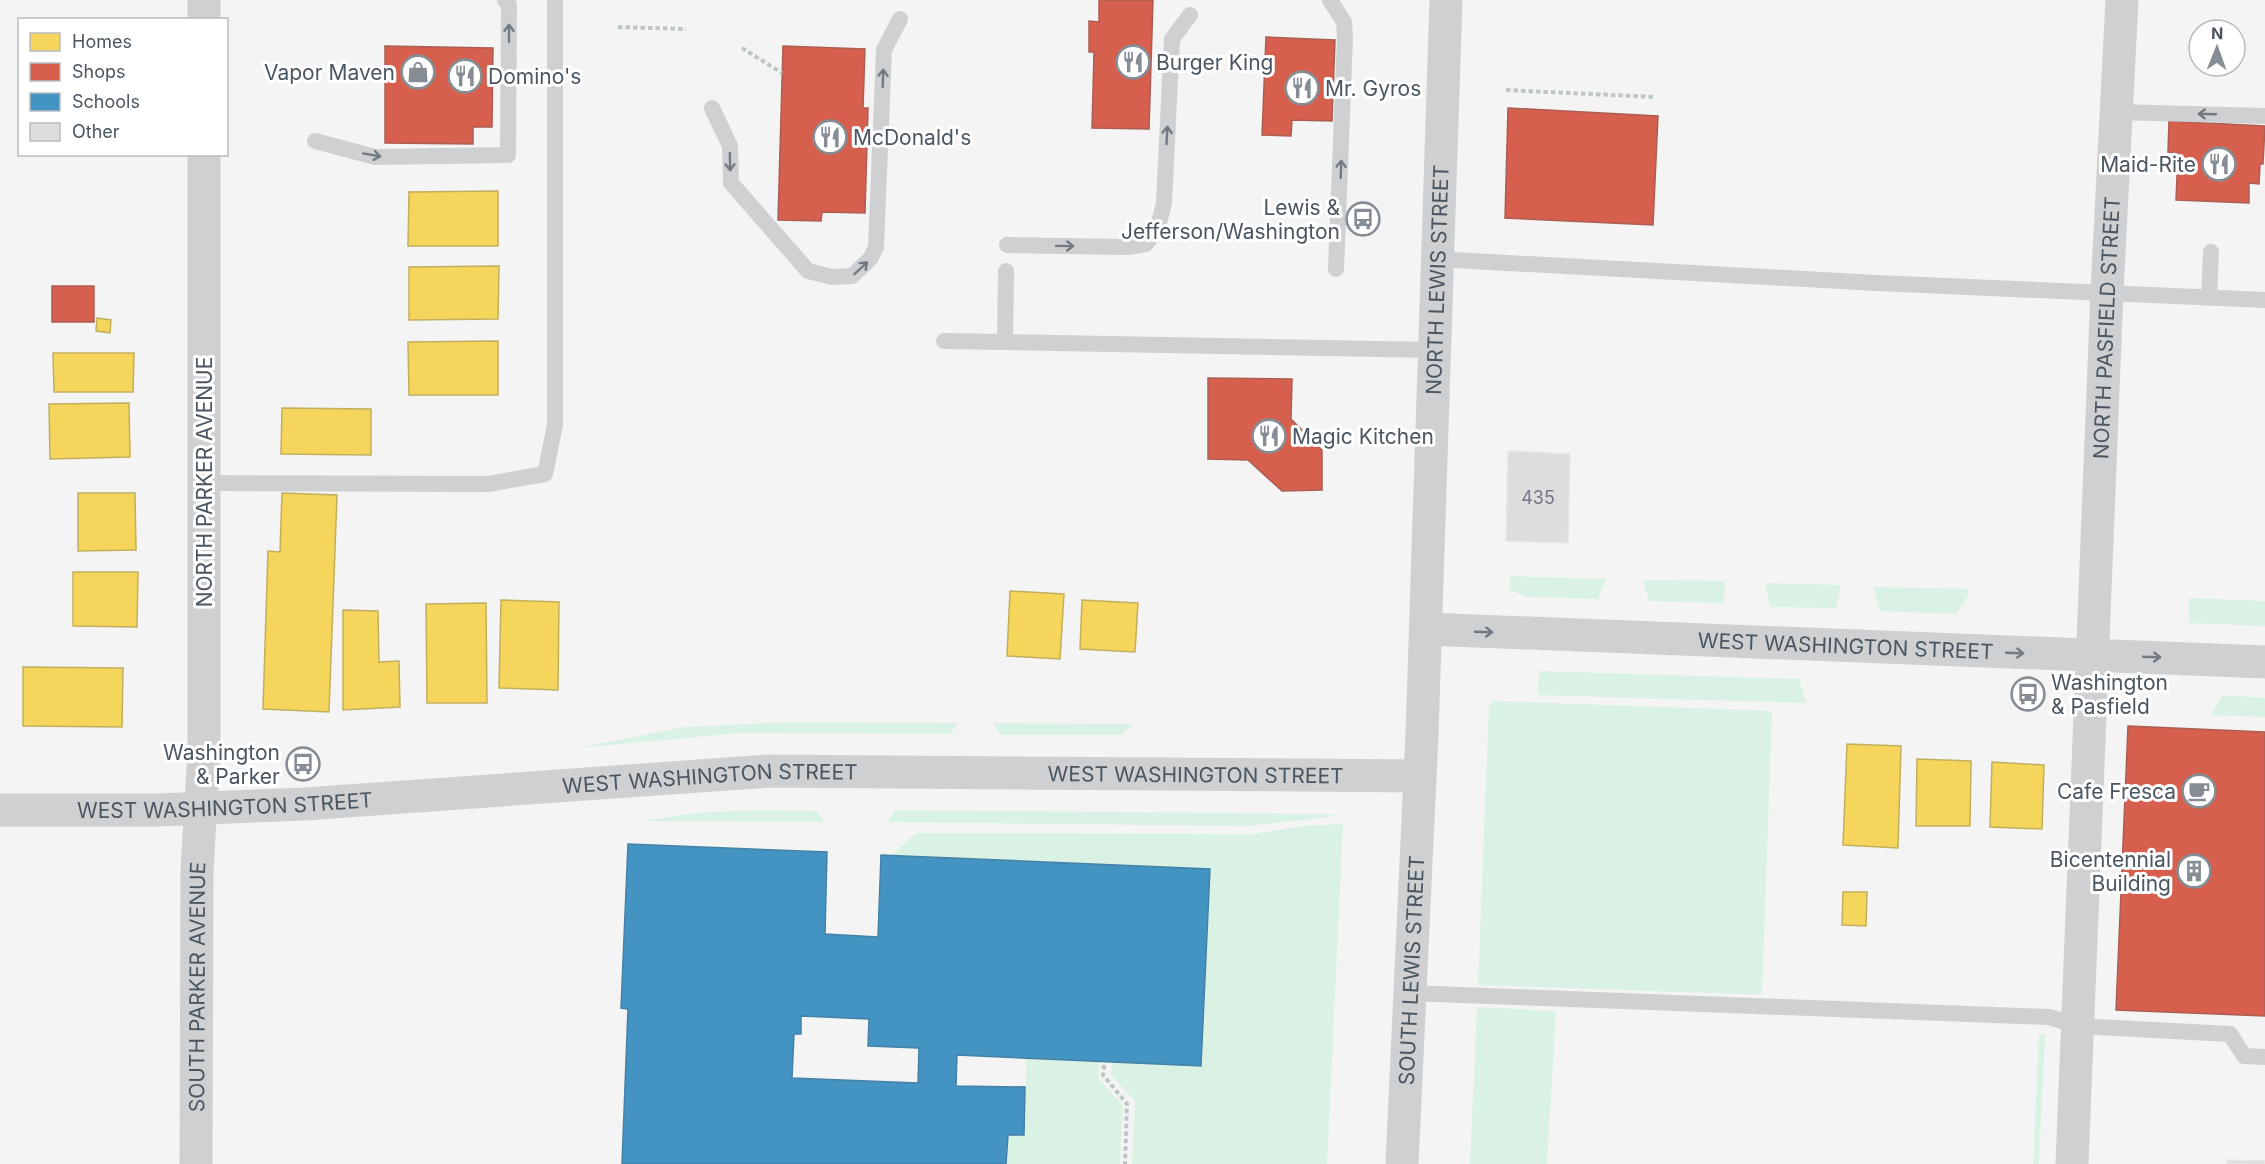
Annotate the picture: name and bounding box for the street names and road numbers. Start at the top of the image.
street label: NORTH LEWIS STREET [1421,164,1453,395]
street label: NORTH PASFIELD STREET [2088,196,2124,460]
street label: NORTH PARKER AVENUE [192,357,217,607]
street label: WEST WASHINGTON STREET [1697,627,1994,664]
street label: WEST WASHINGTON STREET [561,758,858,798]
street label: WEST WASHINGTON STREET [1048,761,1344,788]
street label: WEST WASHINGTON STREET [77,787,374,823]
street label: SOUTH LEWIS STREET [1393,855,1429,1086]
street label: SOUTH PARKER AVENUE [184,861,210,1112]

